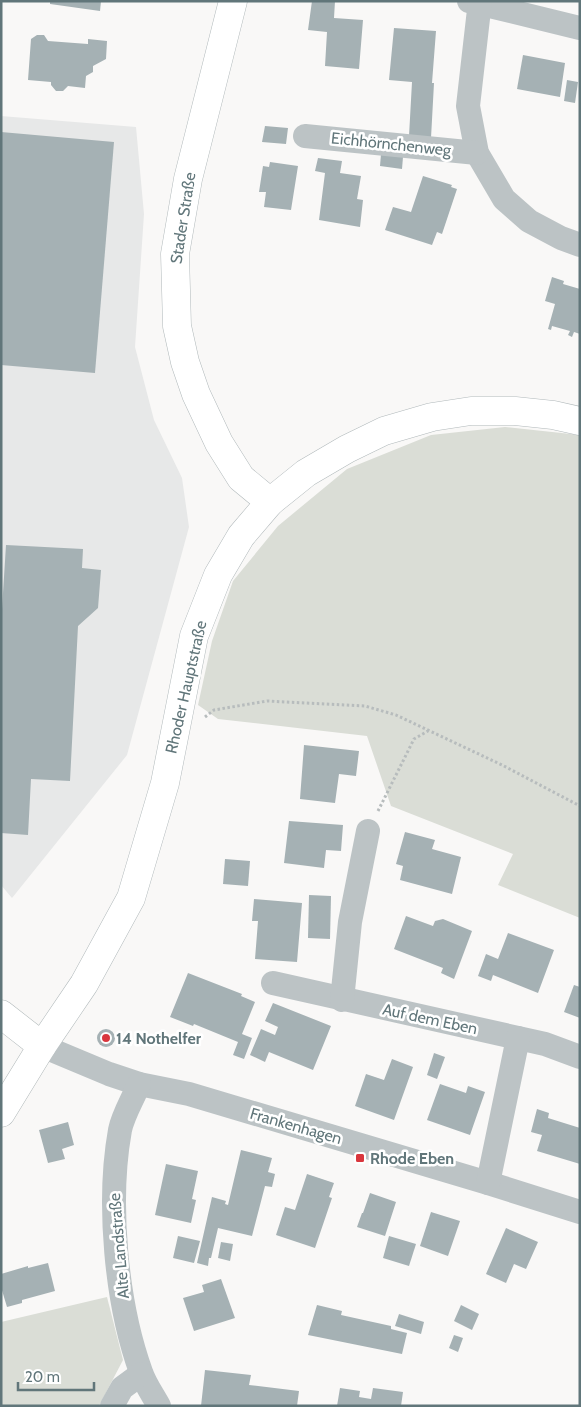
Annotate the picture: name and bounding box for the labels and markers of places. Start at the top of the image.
place label: 14 Nothelfer [116,1029,202,1048]
marker: 14 Nothelfer [100,1032,112,1044]
place label: Rhode Eben [370,1149,454,1168]
marker: Rhode Eben [354,1152,366,1164]

